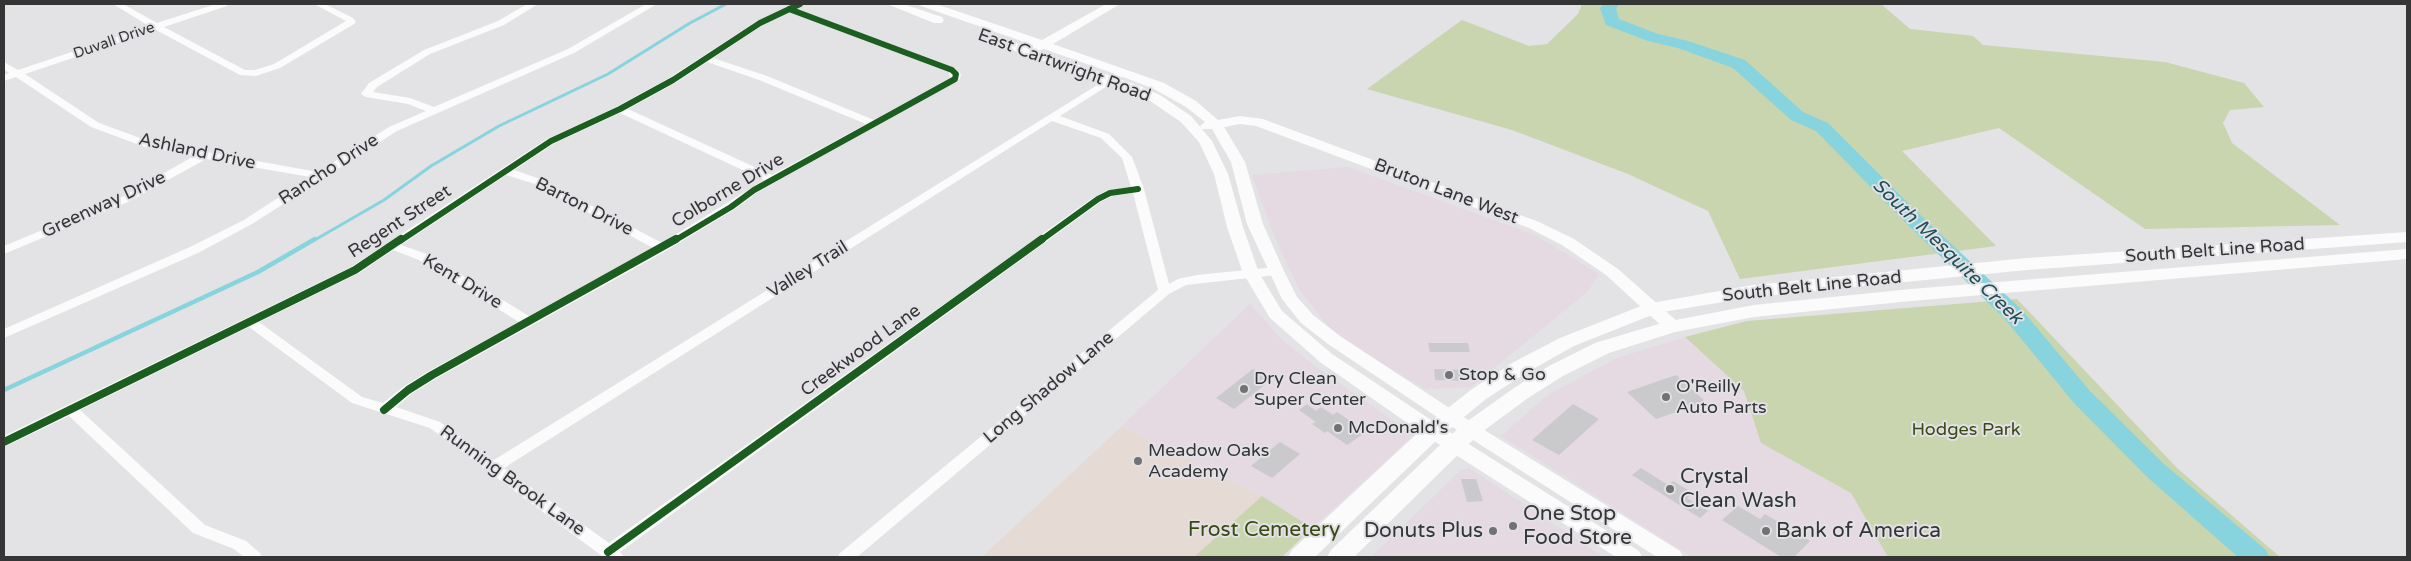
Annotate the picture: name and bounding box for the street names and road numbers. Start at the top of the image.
street label: Duvall Drive [71,19,157,63]
street label: East Cartwright Road [975,25,1153,107]
street label: Ashland Drive [137,129,257,175]
street label: Rancho Drive [275,130,383,210]
street label: Colborne Drive [668,149,788,233]
street label: Bruton Lane West [1371,155,1521,229]
street label: Greenway Drive [39,167,169,243]
street label: Barton Drive [531,173,637,241]
street label: Regent Street [345,181,455,263]
street label: South Belt Line Road [2124,234,2306,268]
street label: Valley Trail [764,237,852,303]
street label: Kent Drive [418,250,506,314]
street label: South Belt Line Road [1721,267,1903,307]
street label: Creekwood Lane [797,300,925,402]
street label: Long Shadow Lane [980,327,1118,449]
street label: Running Brook Lane [435,421,589,541]

